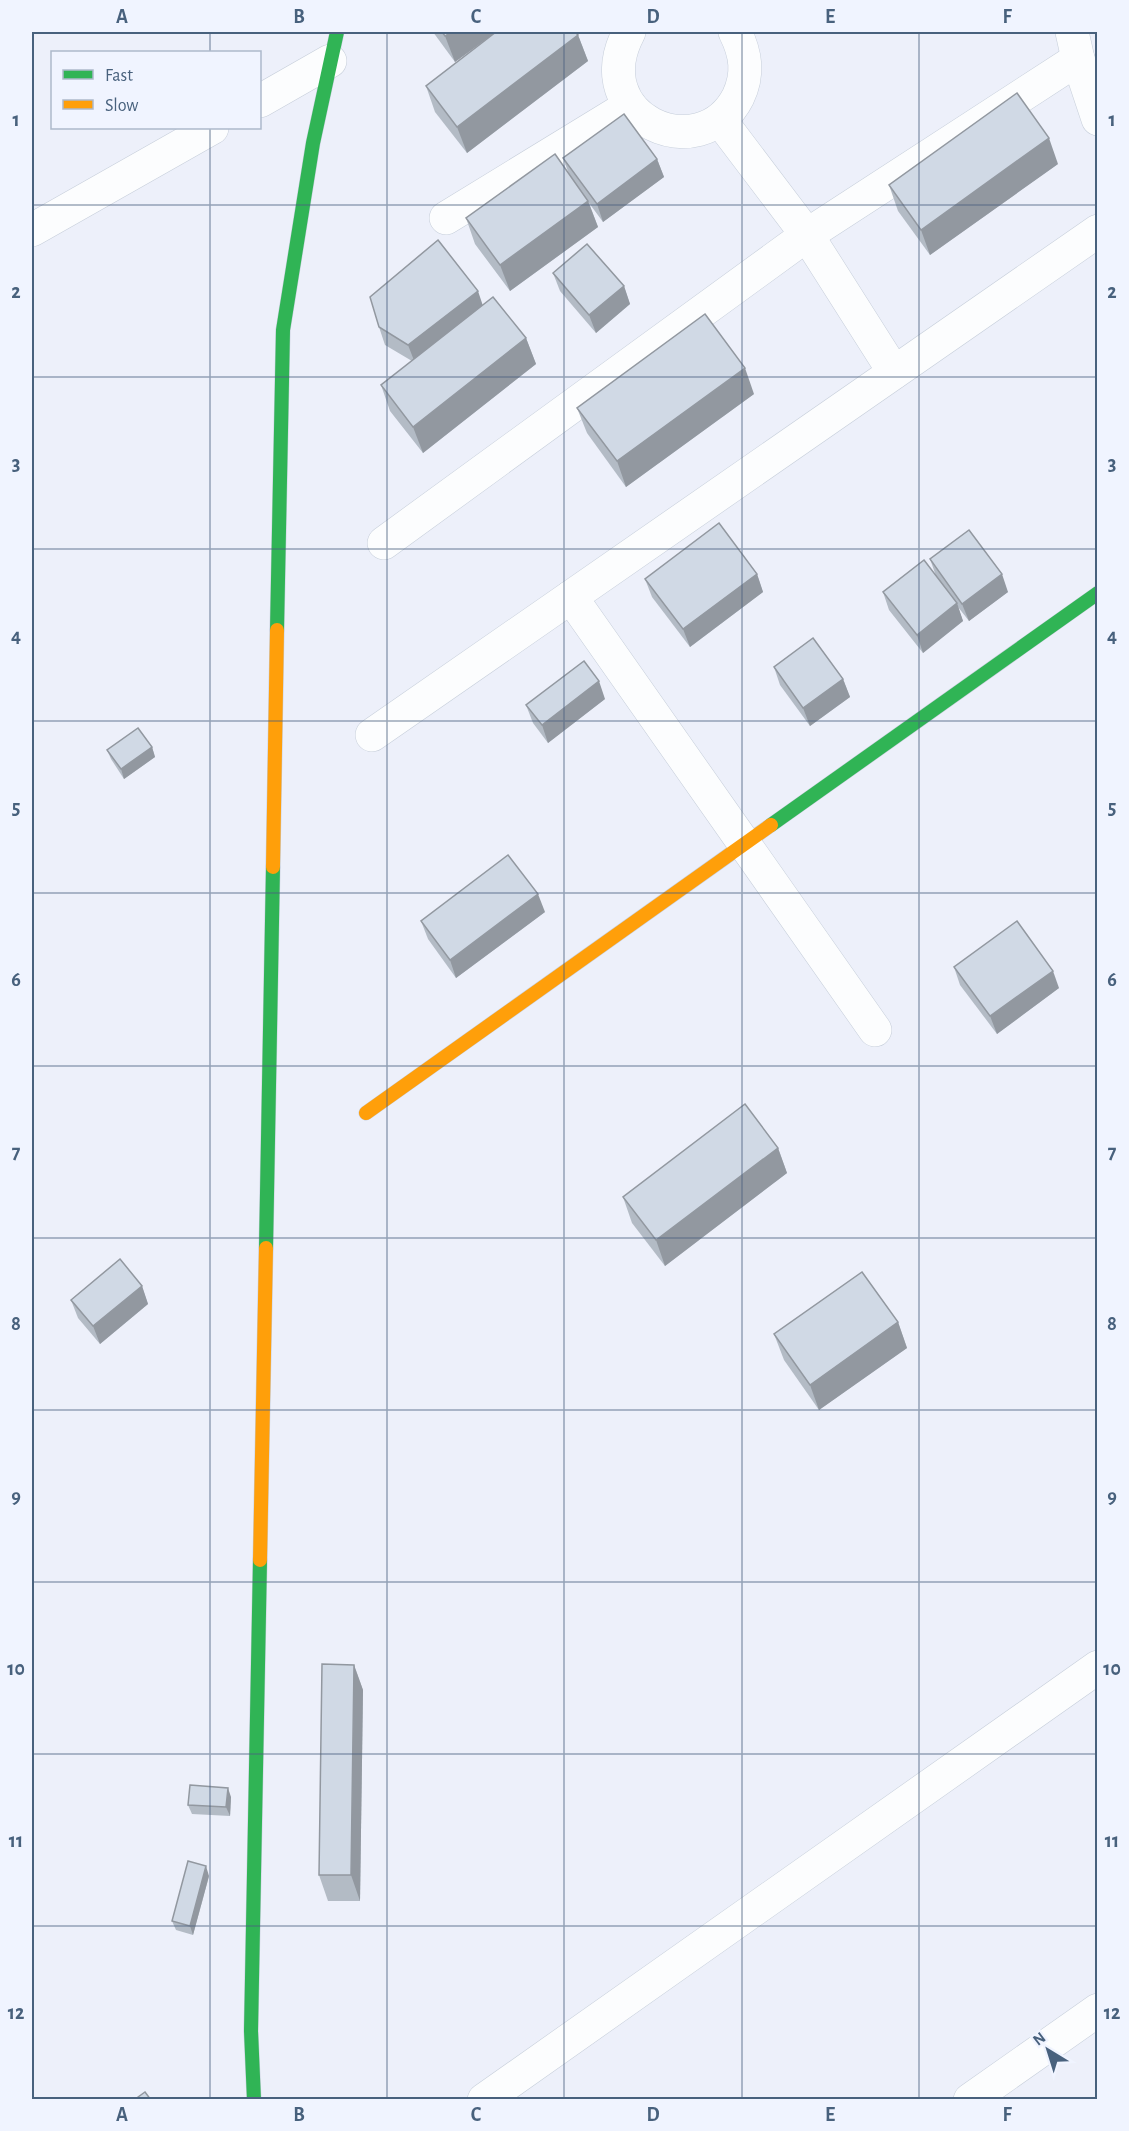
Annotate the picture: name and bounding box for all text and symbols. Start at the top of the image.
text: A [116,7,128,27]
text: B [293,7,305,27]
text: C [471,7,482,27]
text: D [646,7,660,27]
text: E [825,7,835,27]
text: F [1002,7,1012,27]
legend [51,51,261,129]
text: Fast [105,67,133,85]
text: Slow [105,97,138,115]
text: 1 [12,110,20,130]
text: 1 [1108,110,1116,130]
text: 2 [11,282,21,302]
text: 2 [1107,282,1117,302]
text: 3 [12,454,20,474]
text: 3 [1108,454,1116,474]
text: 4 [11,626,21,646]
text: 4 [1107,626,1117,646]
text: 5 [12,798,20,818]
text: 5 [1108,798,1116,818]
text: 6 [11,970,21,990]
text: 6 [1107,970,1117,990]
text: 7 [12,1142,21,1162]
text: 7 [1108,1142,1117,1162]
text: 8 [11,1314,21,1334]
text: 8 [1107,1314,1117,1334]
text: 9 [11,1487,21,1507]
text: 9 [1107,1487,1117,1507]
text: 10 [7,1659,25,1679]
text: 10 [1103,1659,1121,1679]
text: 11 [9,1831,23,1851]
text: 11 [1105,1831,1119,1851]
text: 12 [8,2003,24,2023]
text: 12 [1104,2003,1120,2023]
north arrow [1018,2020,1078,2080]
text: N [1030,2029,1049,2049]
text: A [116,2105,128,2125]
text: B [293,2105,305,2125]
text: C [471,2105,482,2125]
text: D [646,2105,660,2125]
text: E [825,2105,835,2125]
text: F [1002,2105,1012,2125]

